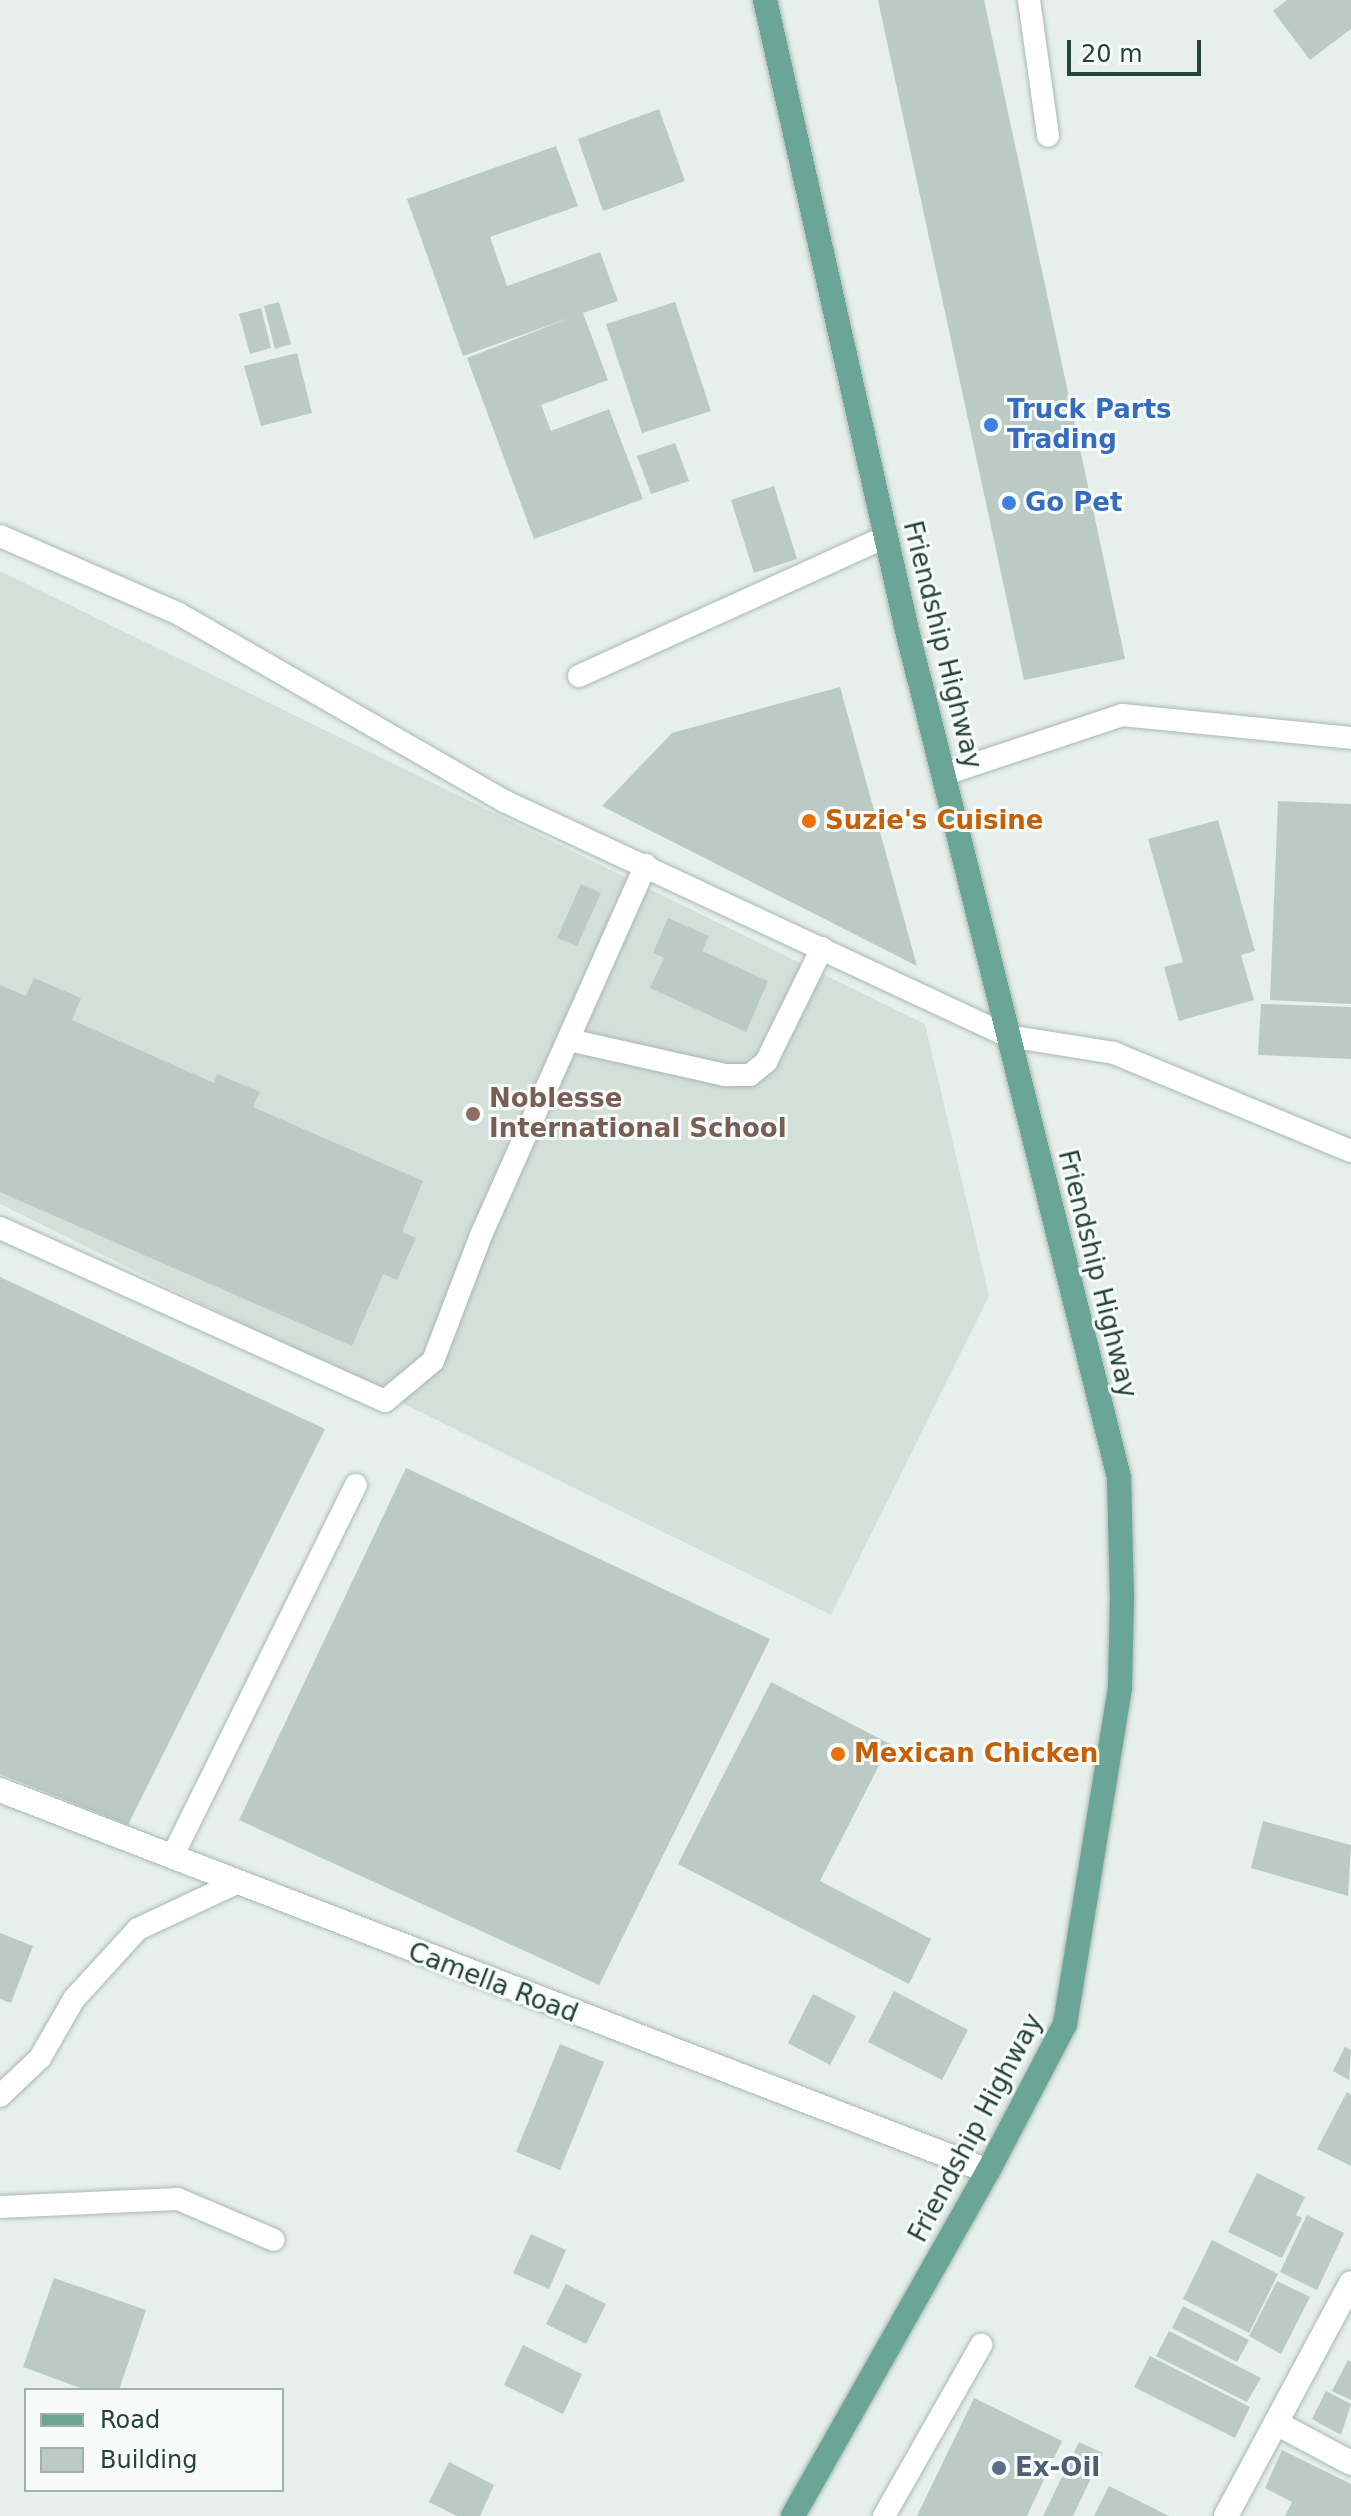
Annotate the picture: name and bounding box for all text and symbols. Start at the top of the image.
scale bar [1071,24,1205,74]
text: 20 m [1081,40,1143,68]
place label: Truck Parts Trading [1007,394,1172,456]
marker: Truck Parts Trading [982,416,1000,434]
place label: Go Pet [1025,487,1122,519]
marker: Go Pet [1000,494,1018,512]
street label: Friendship Highway [896,518,988,772]
place label: Suzie's Cuisine [825,805,1043,837]
marker: Suzie's Cuisine [800,812,818,830]
place label: Noblesse International School [489,1083,787,1144]
marker: Noblesse International School [464,1105,482,1123]
street label: Friendship Highway [1051,1147,1143,1401]
place label: Mexican Chicken [854,1738,1098,1770]
marker: Mexican Chicken [829,1745,847,1763]
street label: Camella Road [404,1936,582,2030]
street label: Friendship Highway [903,2008,1049,2248]
legend [24,2388,284,2492]
text: Road [100,2406,160,2434]
text: Building [100,2446,197,2474]
place label: Ex-Oil [1015,2452,1100,2484]
marker: Ex-Oil [990,2459,1008,2477]

